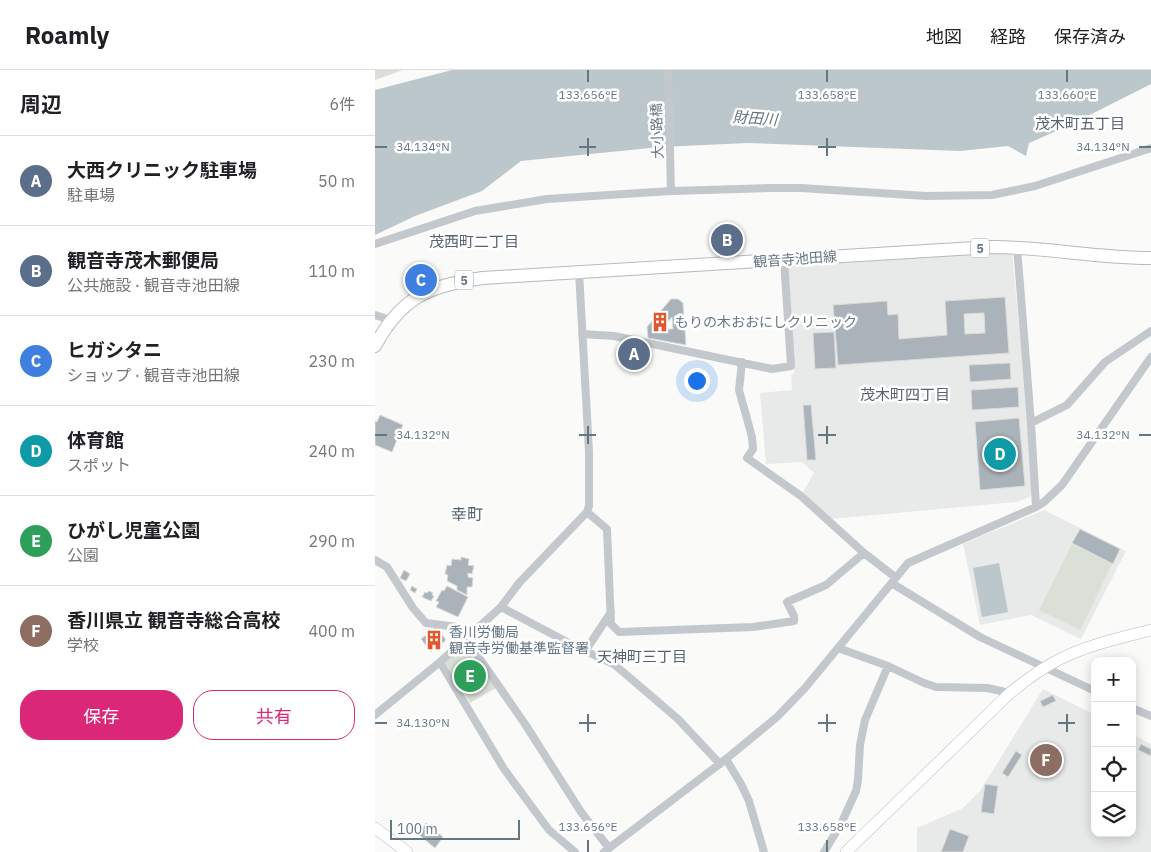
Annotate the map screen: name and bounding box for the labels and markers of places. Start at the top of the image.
pin: B [711,221,743,259]
pin: C [405,261,437,299]
building icon: もりの木おおにしクリニック [649,311,671,333]
place label: もりの木おおにしクリニック [675,313,857,331]
pin: A [618,335,650,373]
pin: D [984,435,1016,473]
place label: 香川労働局 観音寺労働基準監督署 [449,623,589,657]
building icon: 香川労働局 観音寺労働基準監督署 [423,629,445,651]
pin: E [454,657,486,695]
pin: F [1030,741,1062,779]

